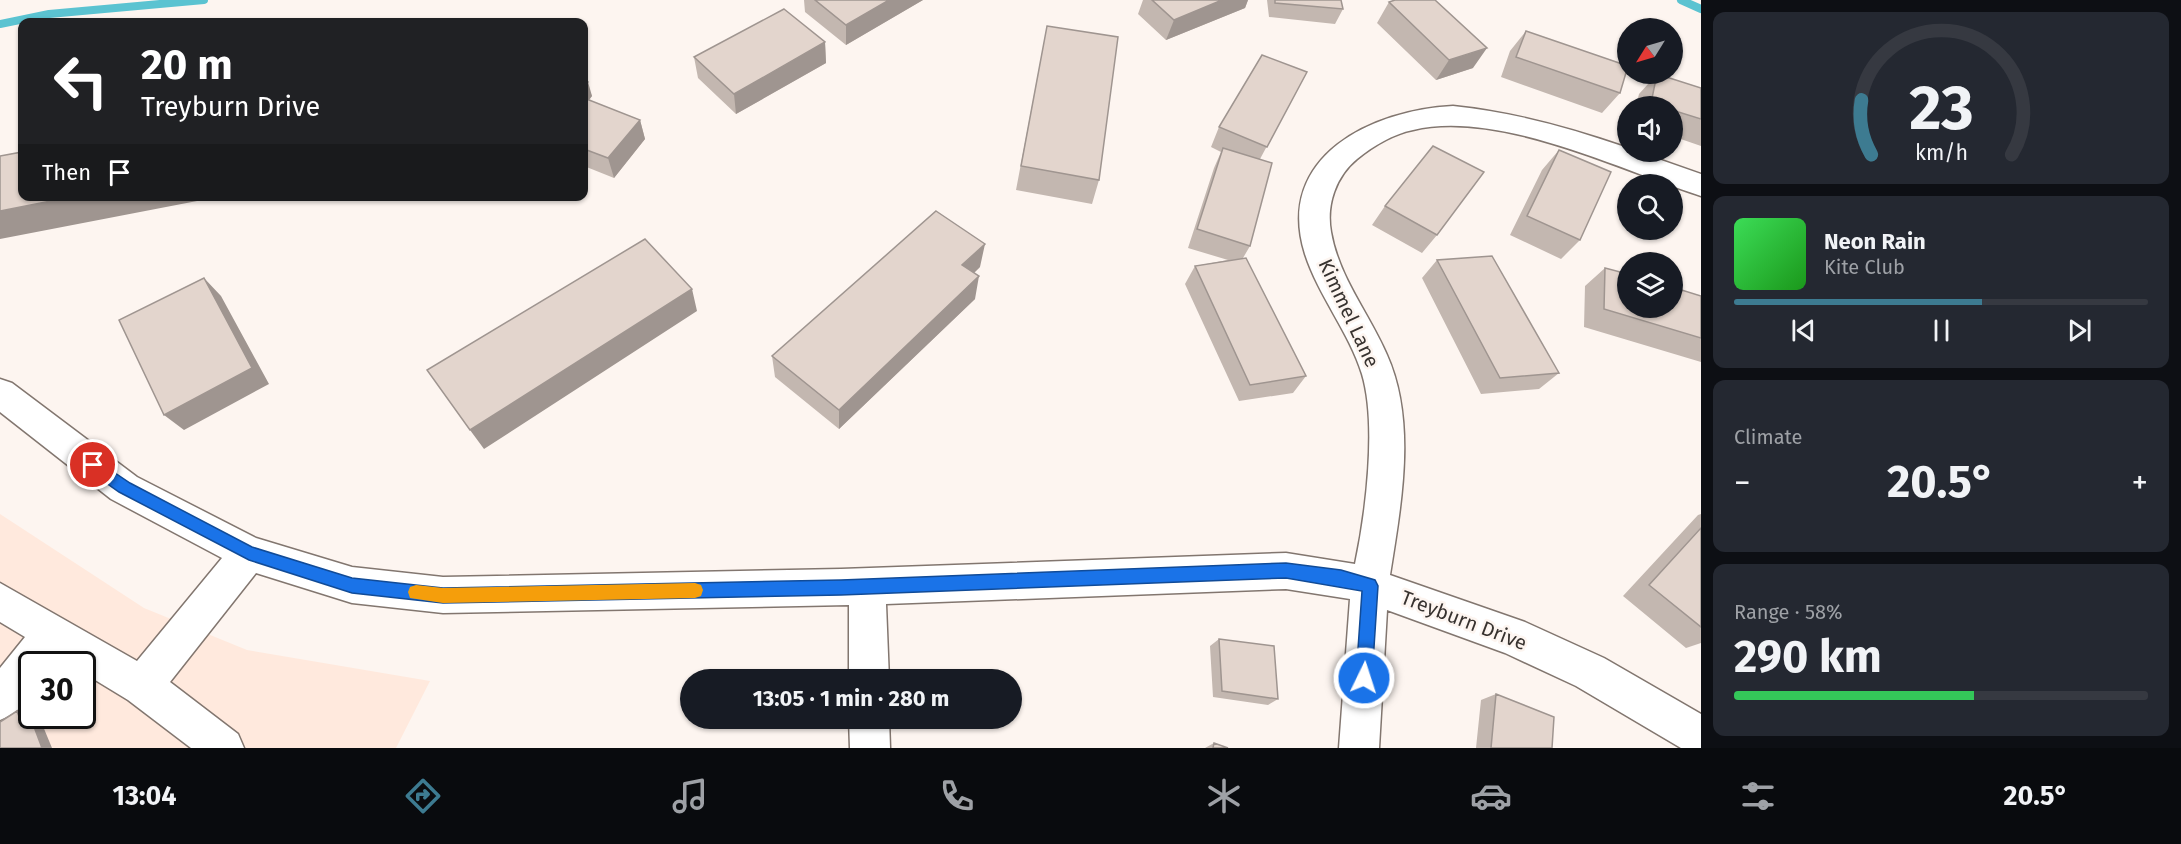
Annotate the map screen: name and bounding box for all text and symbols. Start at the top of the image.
north arrow [1617,18,1683,84]
map controls [1617,18,1683,318]
text: 20 m [141,40,233,90]
icon: left [42,42,120,120]
text: 23 [1909,71,1973,146]
text: Treyburn Drive [141,91,320,123]
button: sound [1617,96,1683,162]
text: km/h [1914,140,1968,166]
icon: arrive [103,156,136,189]
text: Then [42,159,91,186]
button: search [1617,174,1683,240]
text: Neon Rain [1824,228,1926,255]
button: layers [1617,252,1683,318]
street label: Kimmel Lane [1313,255,1385,371]
text: Kite Club [1824,255,1905,279]
icon: previous [1787,314,1820,347]
icon: pause [1925,314,1958,347]
icon: next [2063,314,2096,347]
text: Climate [1734,425,1802,449]
pin [67,439,118,490]
icon: arrive [76,448,109,481]
text: 20.5° [1887,455,1995,509]
text: − [1734,463,1751,503]
text: + [2132,463,2148,503]
street label: Treyburn Drive [1398,585,1530,655]
text: Range · 58% [1734,600,1842,624]
text: 290 km [1734,630,1882,684]
position arrow [1332,646,1396,710]
speed limit sign: 30 [18,651,96,729]
text: 13:05 · 1 min · 280 m [753,685,949,712]
icon: directions [402,775,444,817]
icon: music [669,775,711,817]
icon: phone [936,775,978,817]
icon: climate [1203,775,1245,817]
icon: car [1470,775,1512,817]
icon: filters [1737,775,1779,817]
text: 13:04 [113,780,177,812]
text: 20.5° [2004,780,2068,812]

